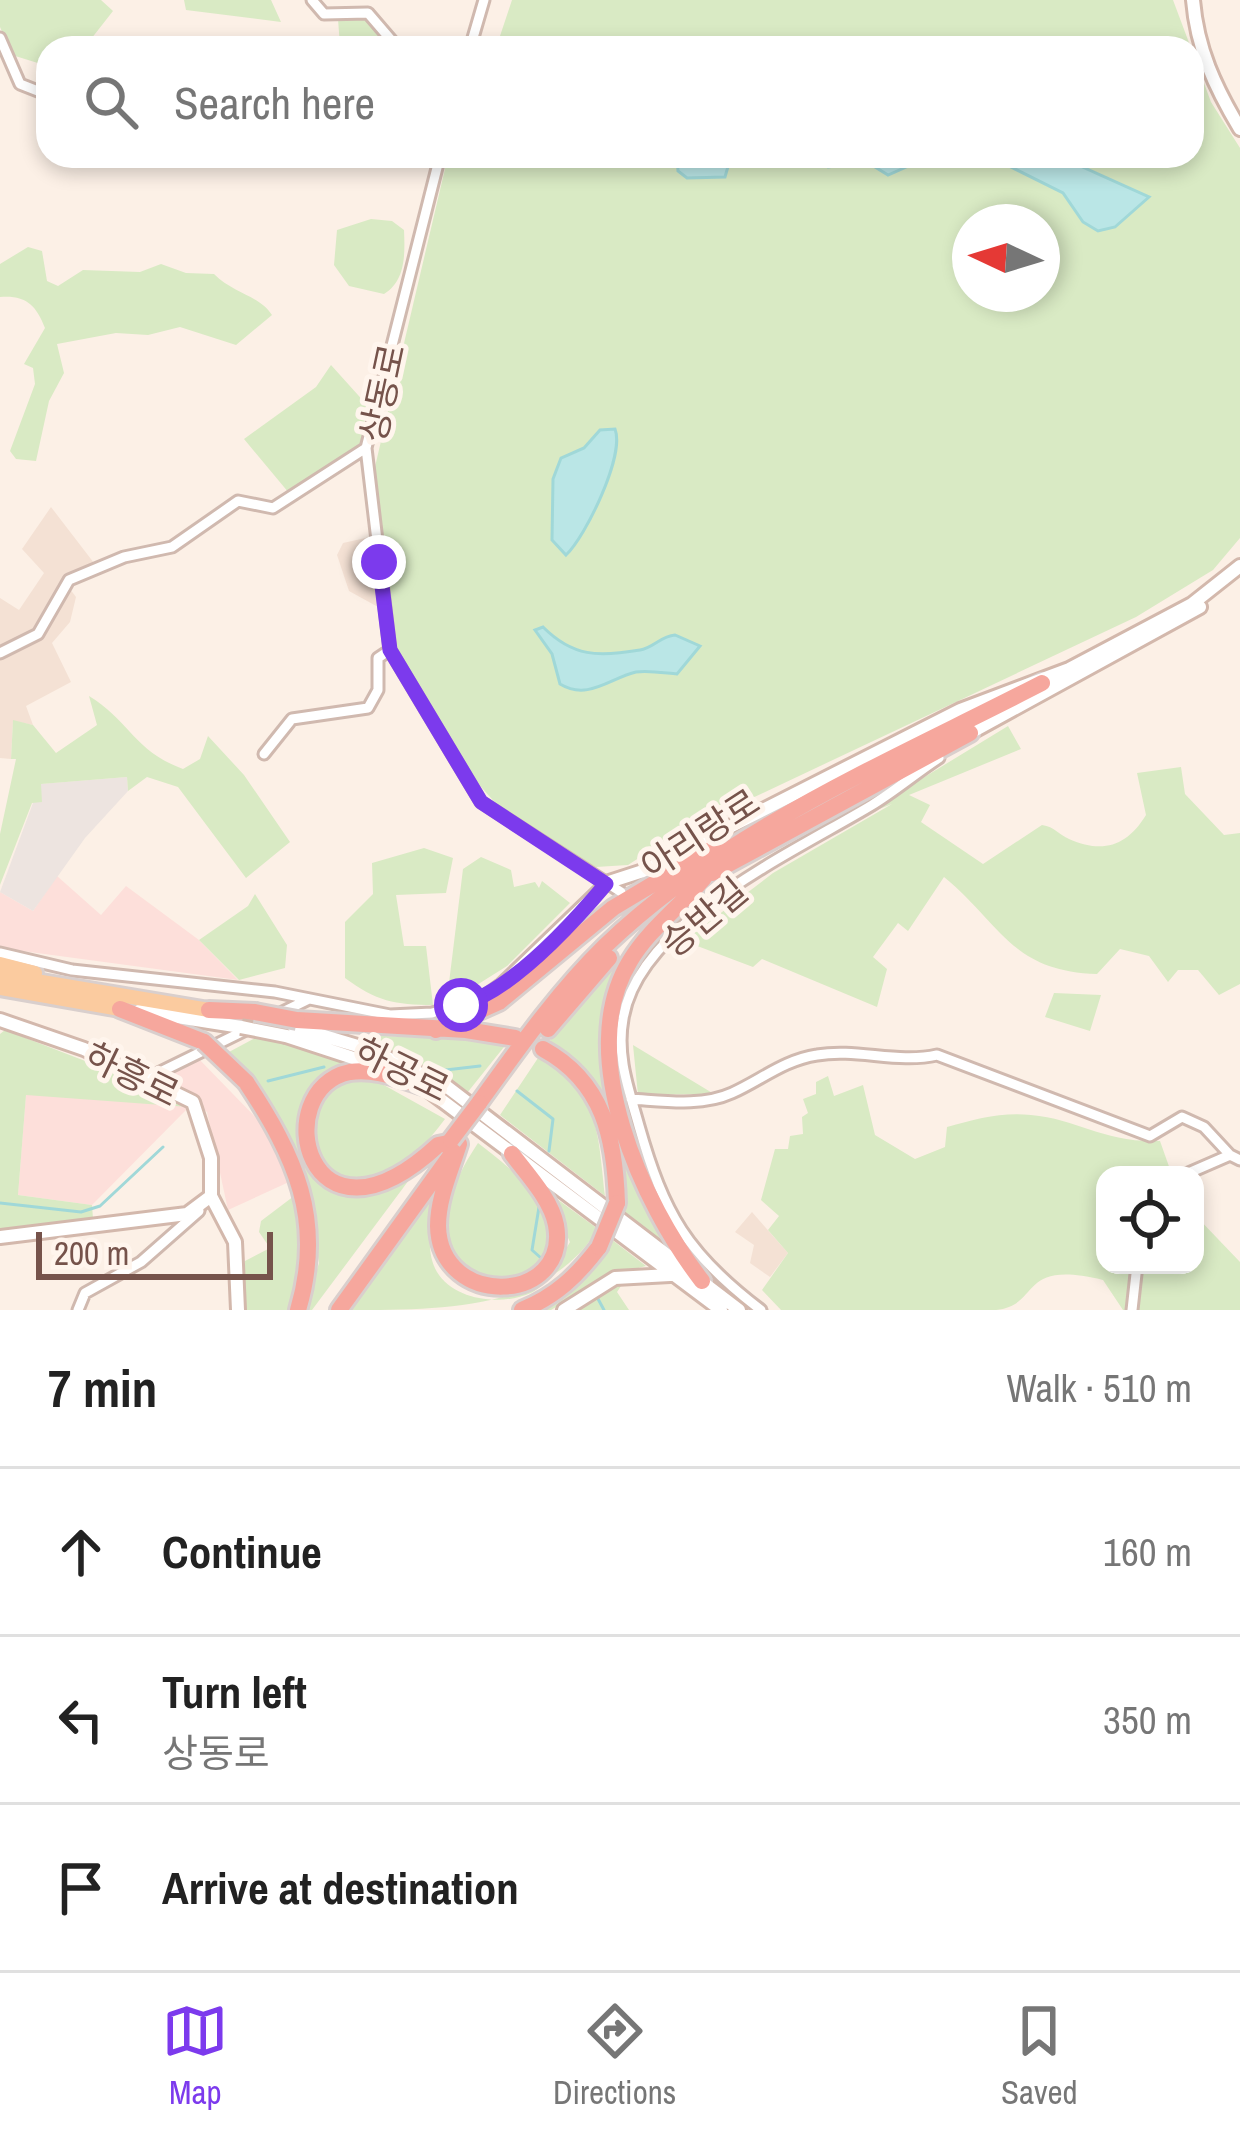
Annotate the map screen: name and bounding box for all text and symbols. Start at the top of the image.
search box [36,36,1204,168]
icon: search [78,69,144,135]
text: Search here [174,72,375,133]
north arrow [952,204,1060,312]
street label: 상동로 [348,339,416,447]
route end [352,535,406,589]
street label: 아리랑로 [631,778,769,890]
street label: 승반길 [651,867,757,967]
route start [434,978,488,1032]
street label: 하공로 [347,1026,457,1112]
street label: 하흥로 [77,1031,187,1117]
map controls [1096,1166,1204,1274]
button: locate [1096,1166,1204,1274]
scale bar [36,1226,273,1279]
text: 200 m [54,1231,129,1275]
text: 7 min [48,1354,157,1423]
text: Walk · 510 m [1007,1362,1192,1414]
icon: ahead [48,1519,114,1585]
text: Continue [162,1521,322,1582]
text: 160 m [1103,1526,1192,1578]
text: Turn left [162,1661,307,1722]
icon: left [48,1687,114,1753]
text: 350 m [1103,1694,1192,1746]
text: 상동로 [162,1727,270,1779]
icon: arrive [48,1855,114,1921]
text: Arrive at destination [162,1857,519,1918]
tab: Map [162,1998,228,2114]
tab: Directions [553,1998,676,2114]
tab: Saved [1001,1998,1078,2114]

